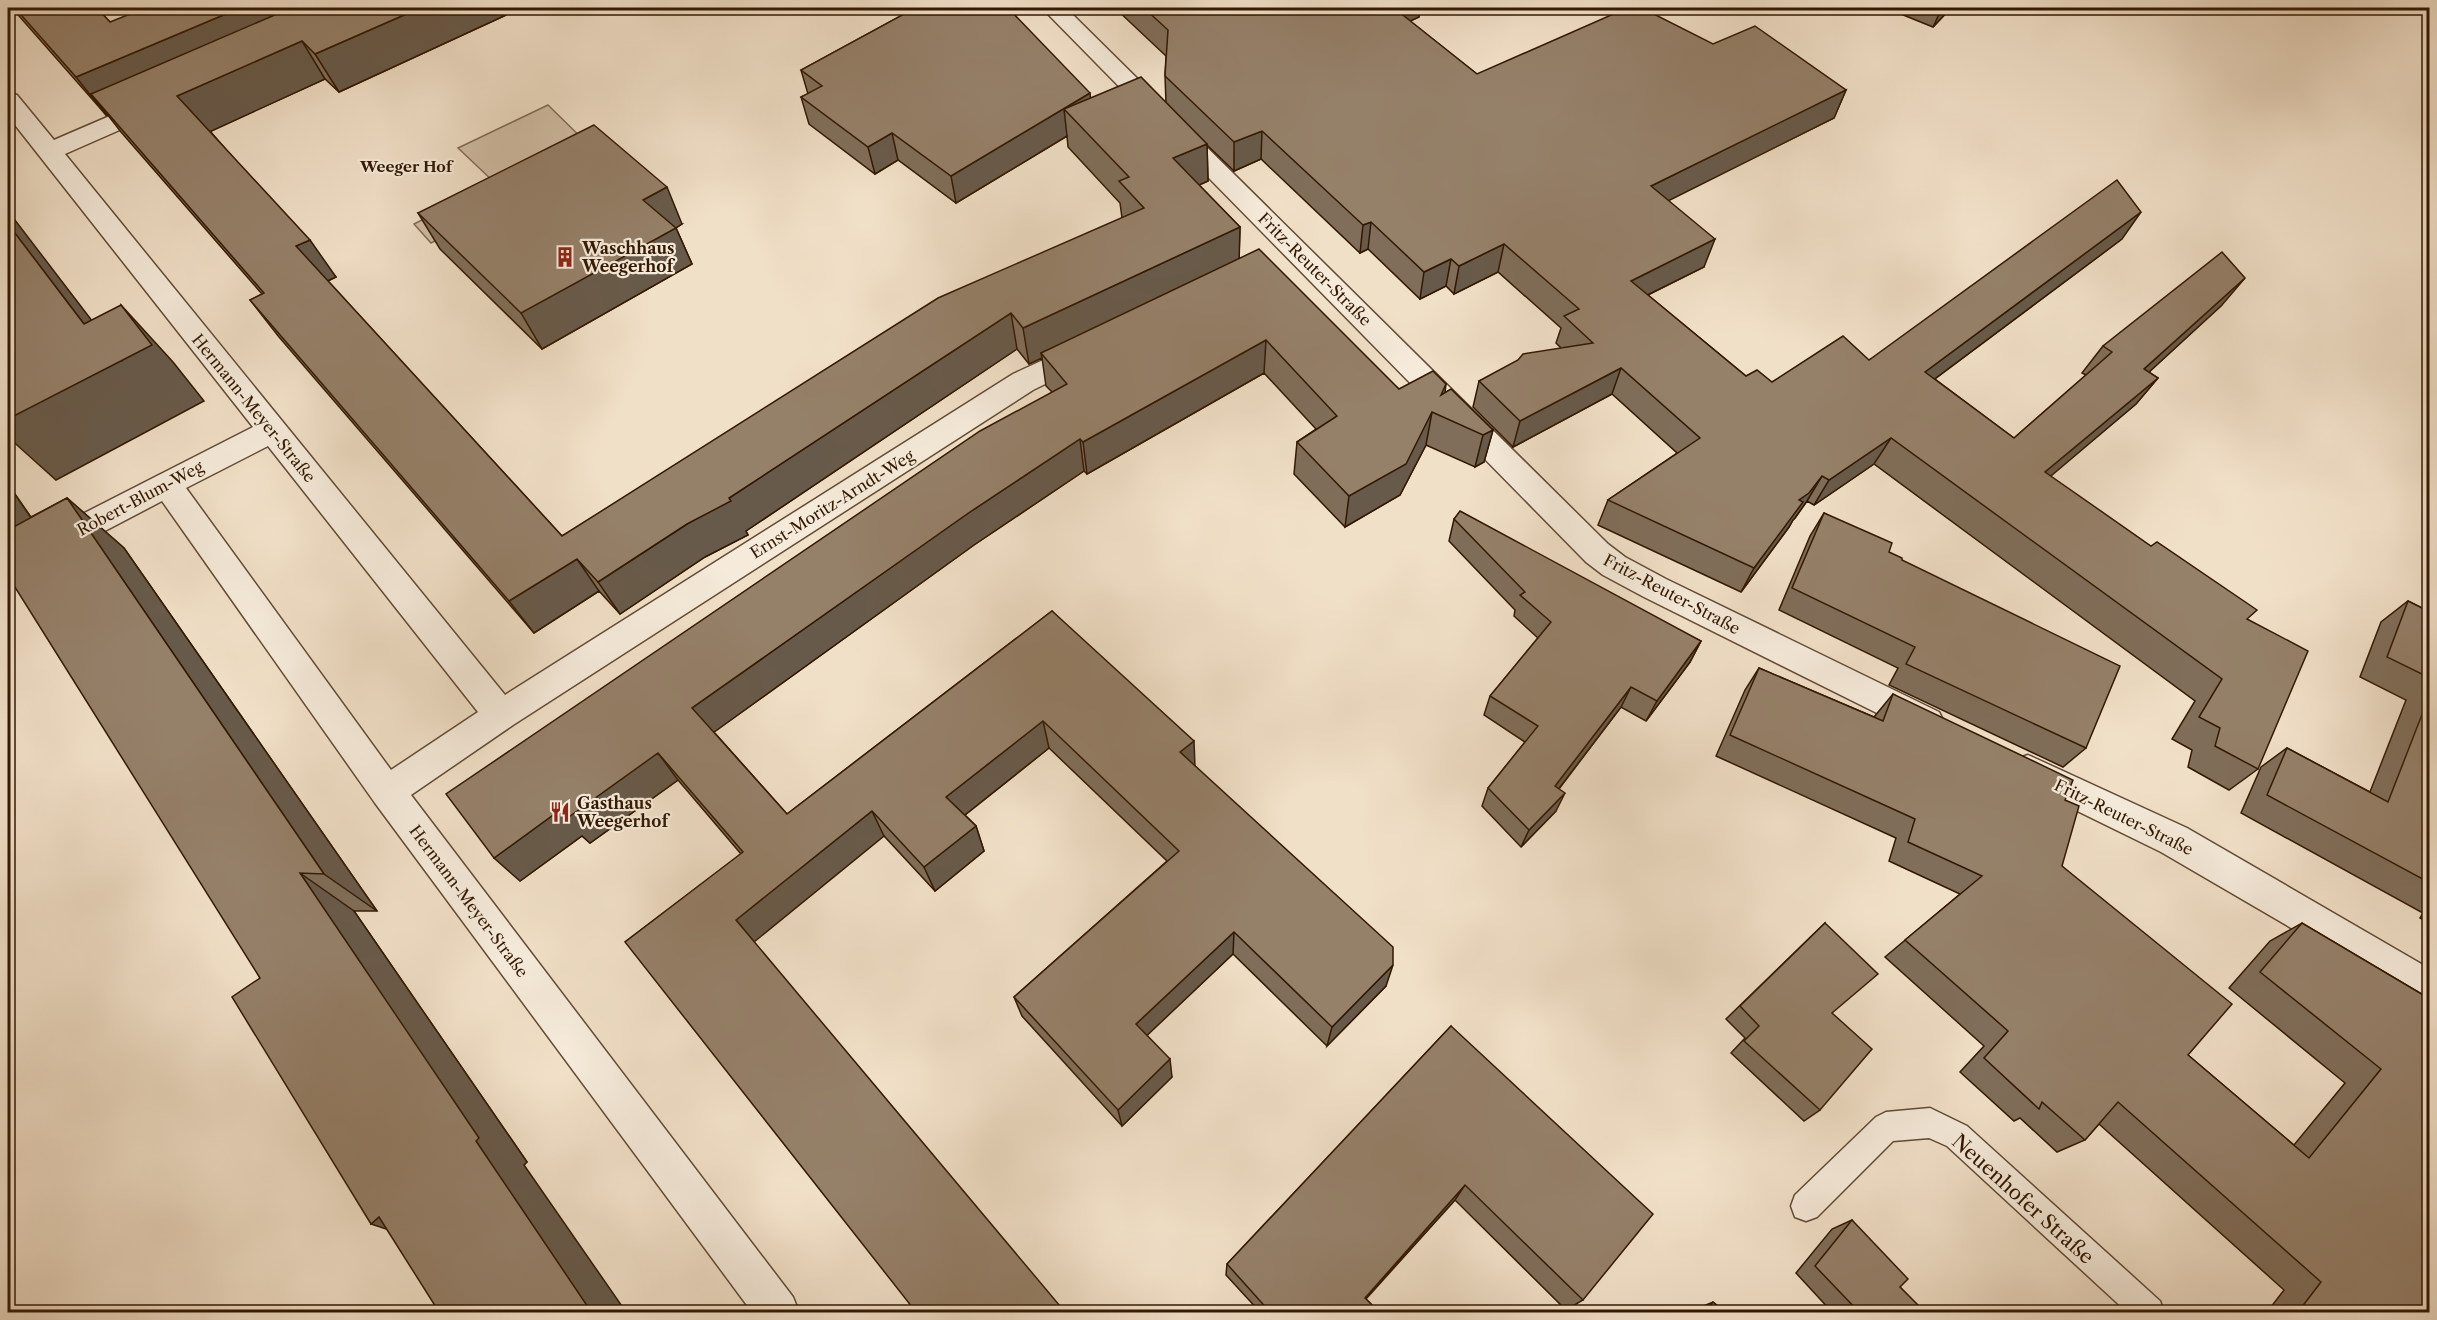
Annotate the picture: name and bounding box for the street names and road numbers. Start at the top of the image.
street label: Fritz-Reuter-Straße [1254,208,1376,330]
street label: Hermann-Meyer-Straße [188,330,320,486]
street label: Ernst-Moritz-Arndt-Weg [746,445,918,563]
street label: Robert-Blum-Weg [73,456,207,540]
street label: Fritz-Reuter-Straße [1600,549,1744,639]
street label: Fritz-Reuter-Straße [2051,775,2197,859]
street label: Hermann-Meyer-Straße [405,821,533,981]
street label: Neuenhofer Straße [1947,1129,2099,1269]

